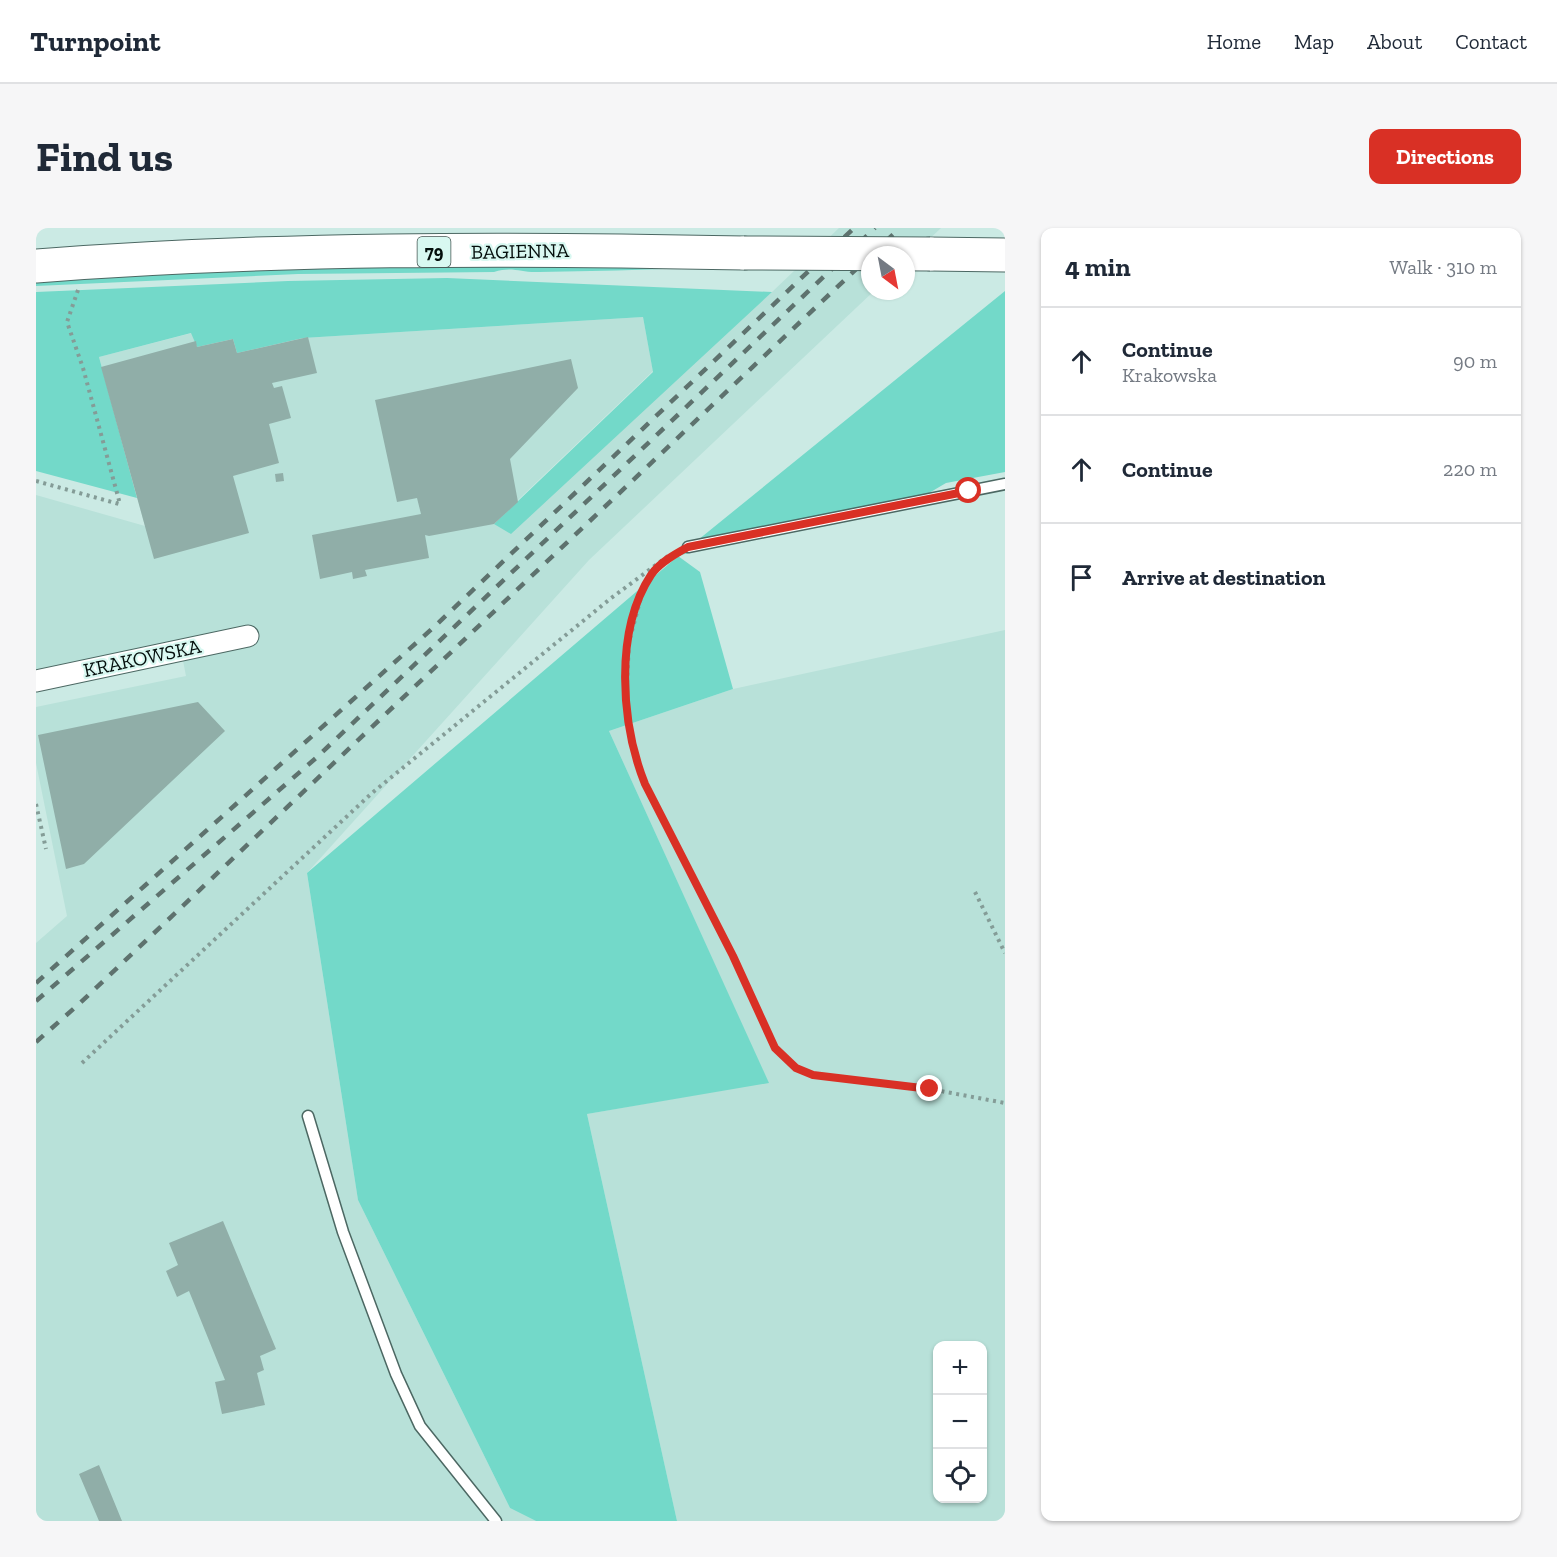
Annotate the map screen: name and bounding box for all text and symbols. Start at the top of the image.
text: Turnpoint [30,25,160,58]
text: Home [1207,29,1261,54]
text: Map [1294,29,1334,54]
text: About [1367,29,1422,54]
text: Contact [1455,29,1527,54]
button: Directions [1369,129,1521,184]
text: Find us [36,131,173,182]
road number: 79 [418,237,450,267]
street label: BAGIENNA [471,238,570,264]
north arrow [861,246,915,300]
text: 4 min [1065,251,1131,283]
text: Walk · 310 m [1390,255,1497,279]
text: Continue [1122,336,1213,363]
icon: ahead [1065,345,1098,378]
text: 90 m [1453,349,1497,373]
text: Krakowska [1122,363,1217,387]
icon: ahead [1065,453,1098,486]
text: Continue [1122,456,1213,483]
text: 220 m [1443,457,1497,481]
route start [955,477,981,503]
icon: arrive [1065,561,1098,594]
text: Arrive at destination [1122,564,1325,591]
street label: KRAKOWSKA [81,634,204,682]
route end [916,1075,942,1101]
map controls [933,1341,987,1503]
button: + [933,1341,987,1395]
button: − [933,1395,987,1449]
button: locate [933,1449,987,1503]

